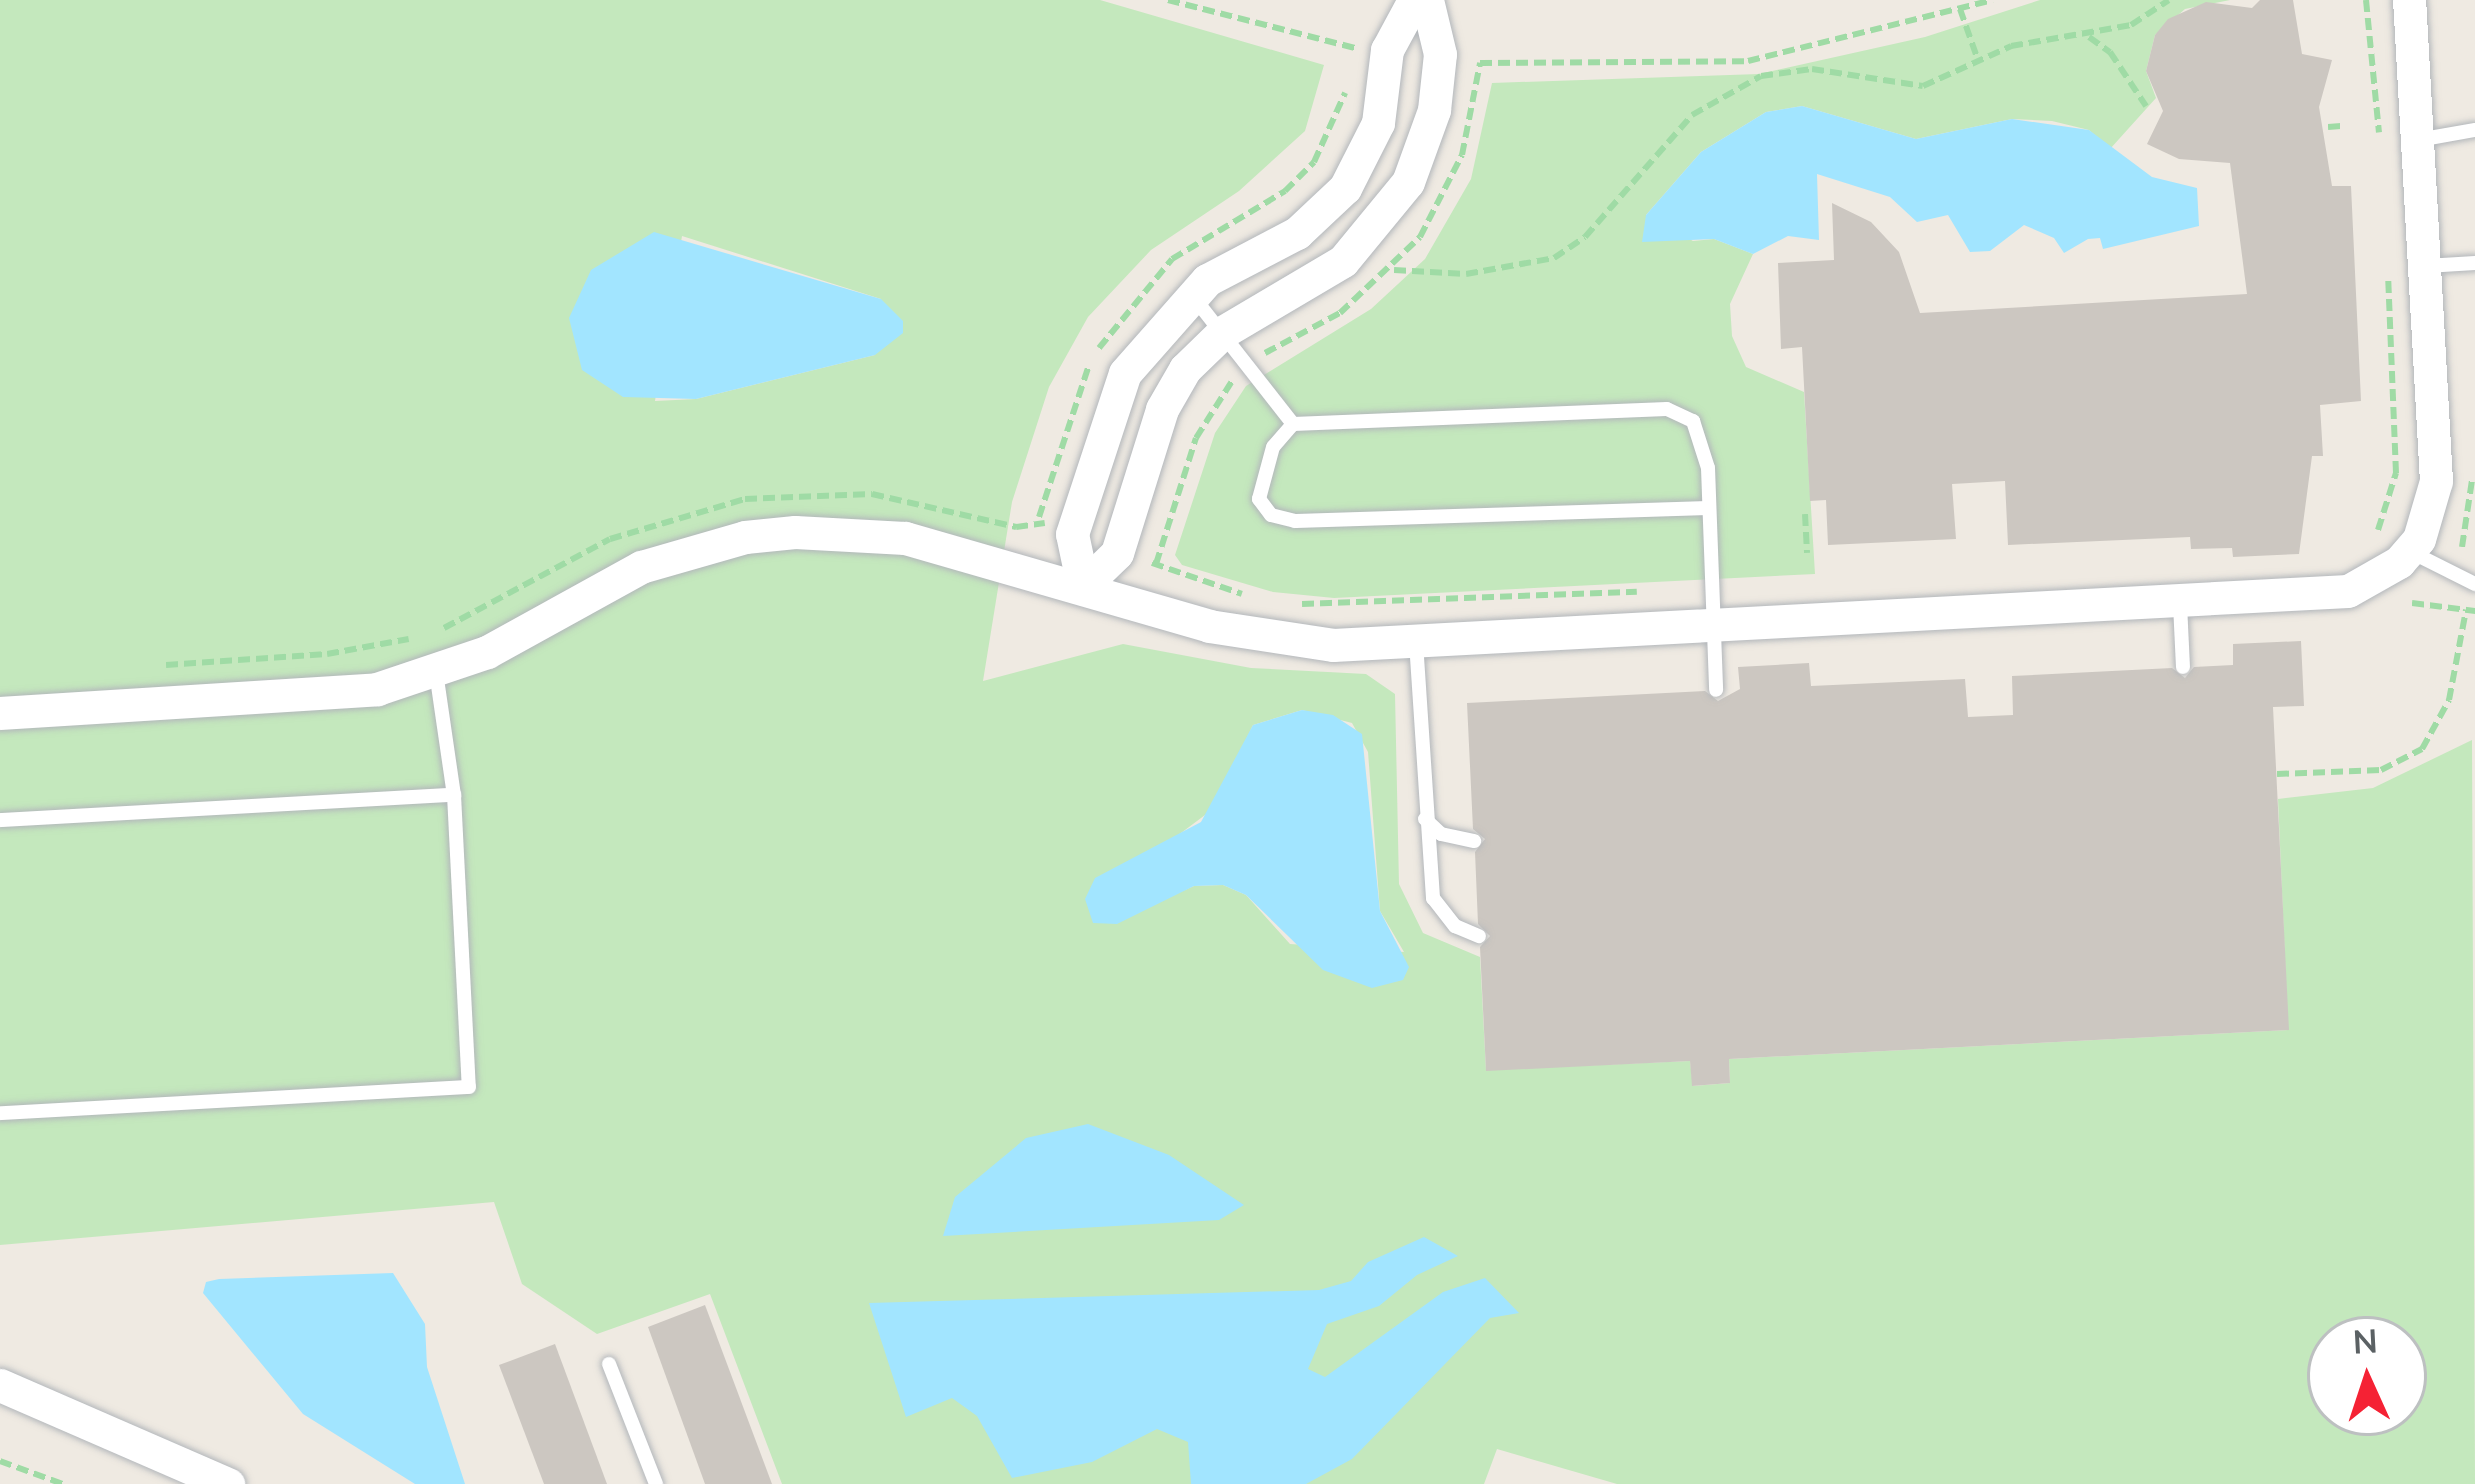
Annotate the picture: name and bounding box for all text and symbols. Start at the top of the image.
north arrow [2307,1316,2427,1436]
text: N [2352,1319,2379,1366]

